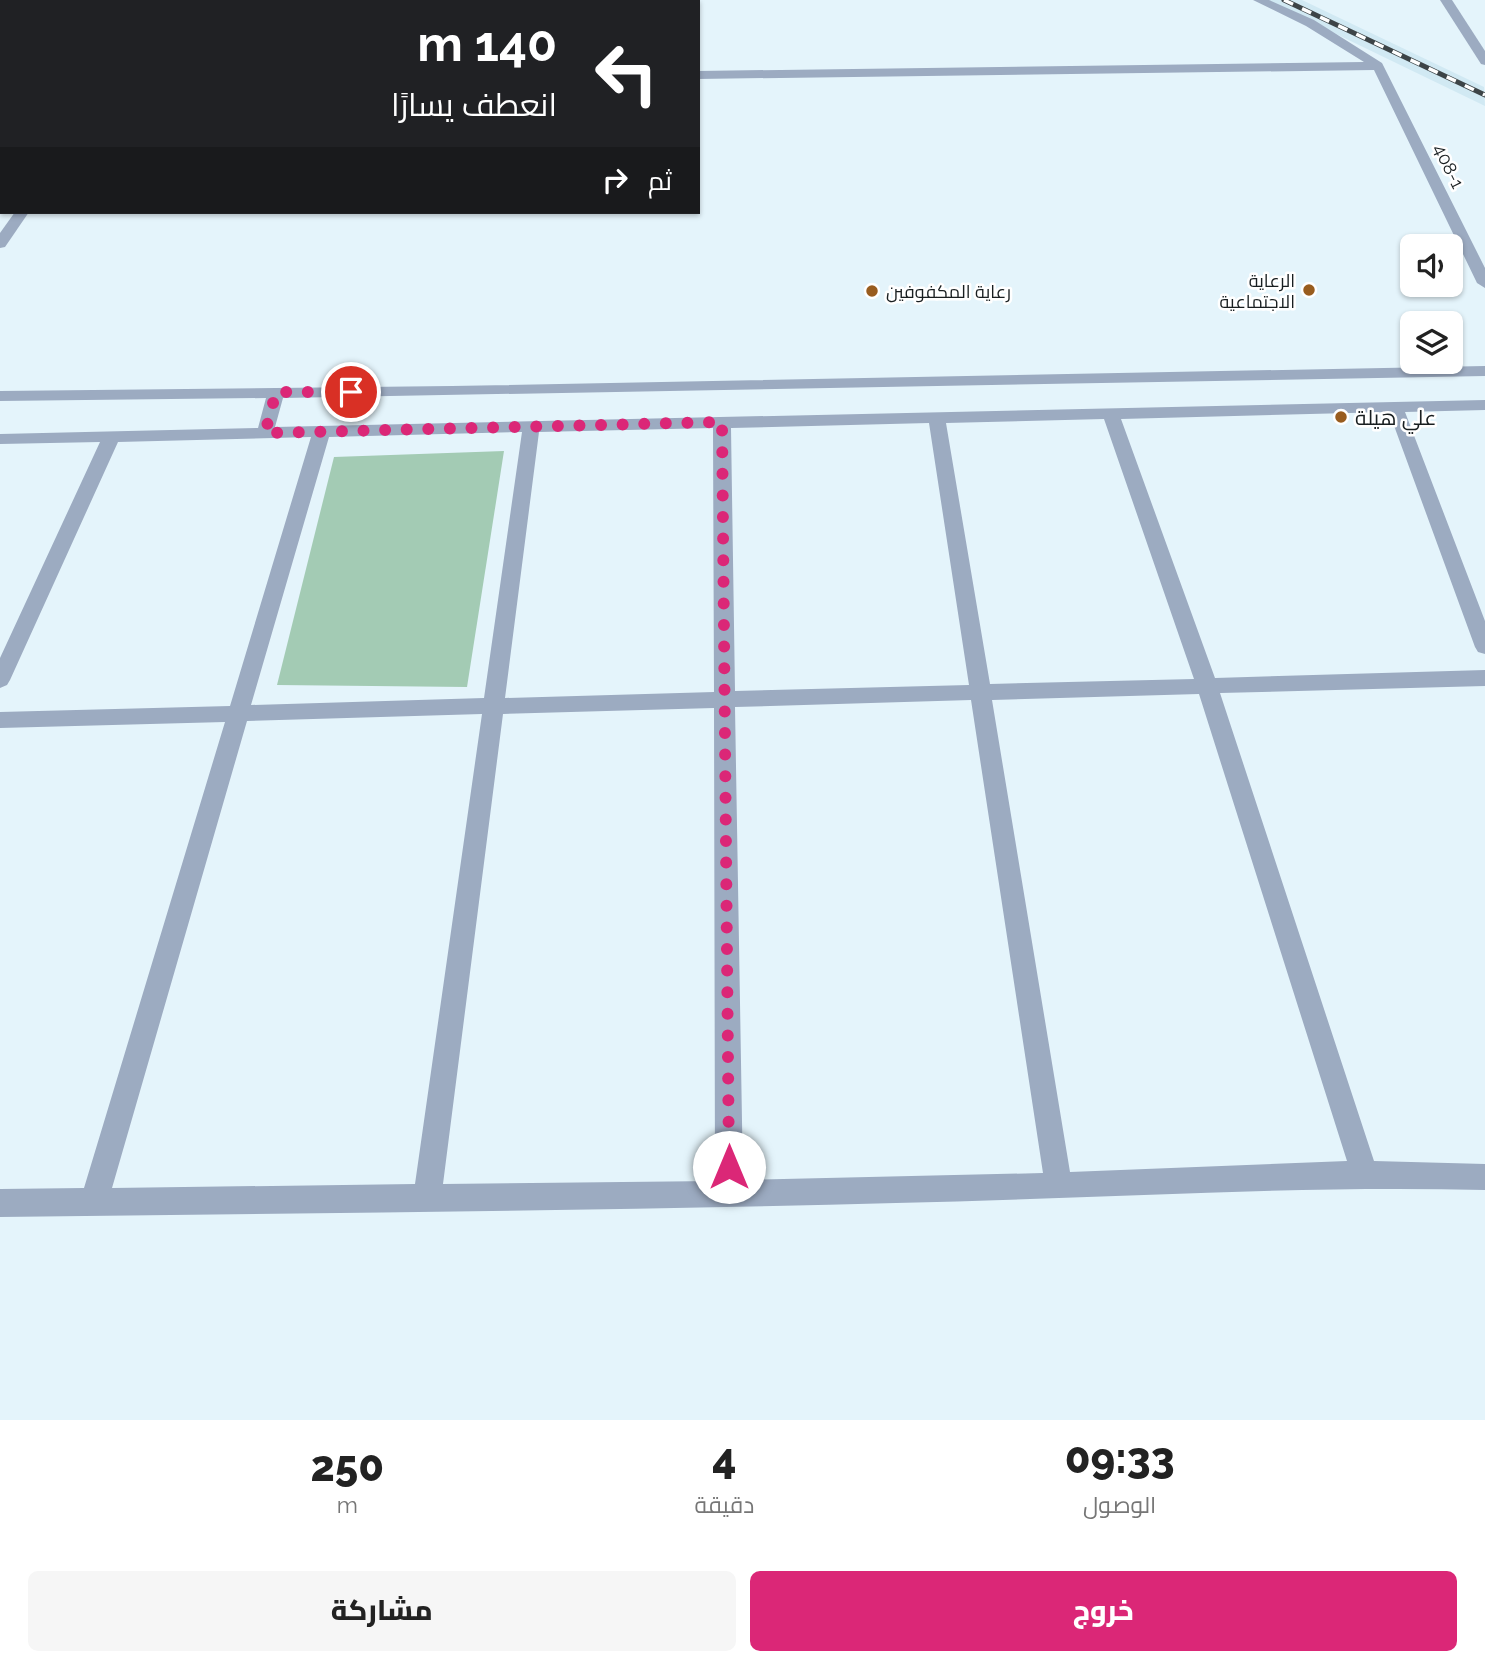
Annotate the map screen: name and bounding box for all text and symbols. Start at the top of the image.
text: 140 m [417,15,557,72]
icon: left [581,28,672,119]
text: انعطف يسارًا [391,86,557,123]
street label: 408-1 [1429,140,1469,192]
icon: right [596,161,634,199]
text: ثم [648,166,672,196]
map controls [1400,234,1463,374]
button: sound [1400,234,1463,297]
place label: الرعاية الاجتماعية [1219,270,1295,312]
place label: رعاية المكفوفين [886,281,1011,303]
marker: الرعاية الاجتماعية [1301,282,1317,298]
marker: رعاية المكفوفين [864,283,880,299]
button: layers [1400,311,1463,374]
pin [321,362,381,422]
icon: arrive [332,373,370,411]
place label: علي هيلة [1355,405,1436,434]
marker: علي هيلة [1333,409,1349,425]
position arrow [692,1130,766,1204]
text: 4 [712,1434,737,1483]
text: 09:33 [1065,1434,1175,1483]
text: 250 [310,1442,384,1491]
text: m [337,1491,358,1518]
text: دقيقة [694,1491,754,1518]
text: الوصول [1083,1491,1156,1518]
button: مشاركة [28,1571,736,1651]
button: خروج [750,1571,1457,1651]

